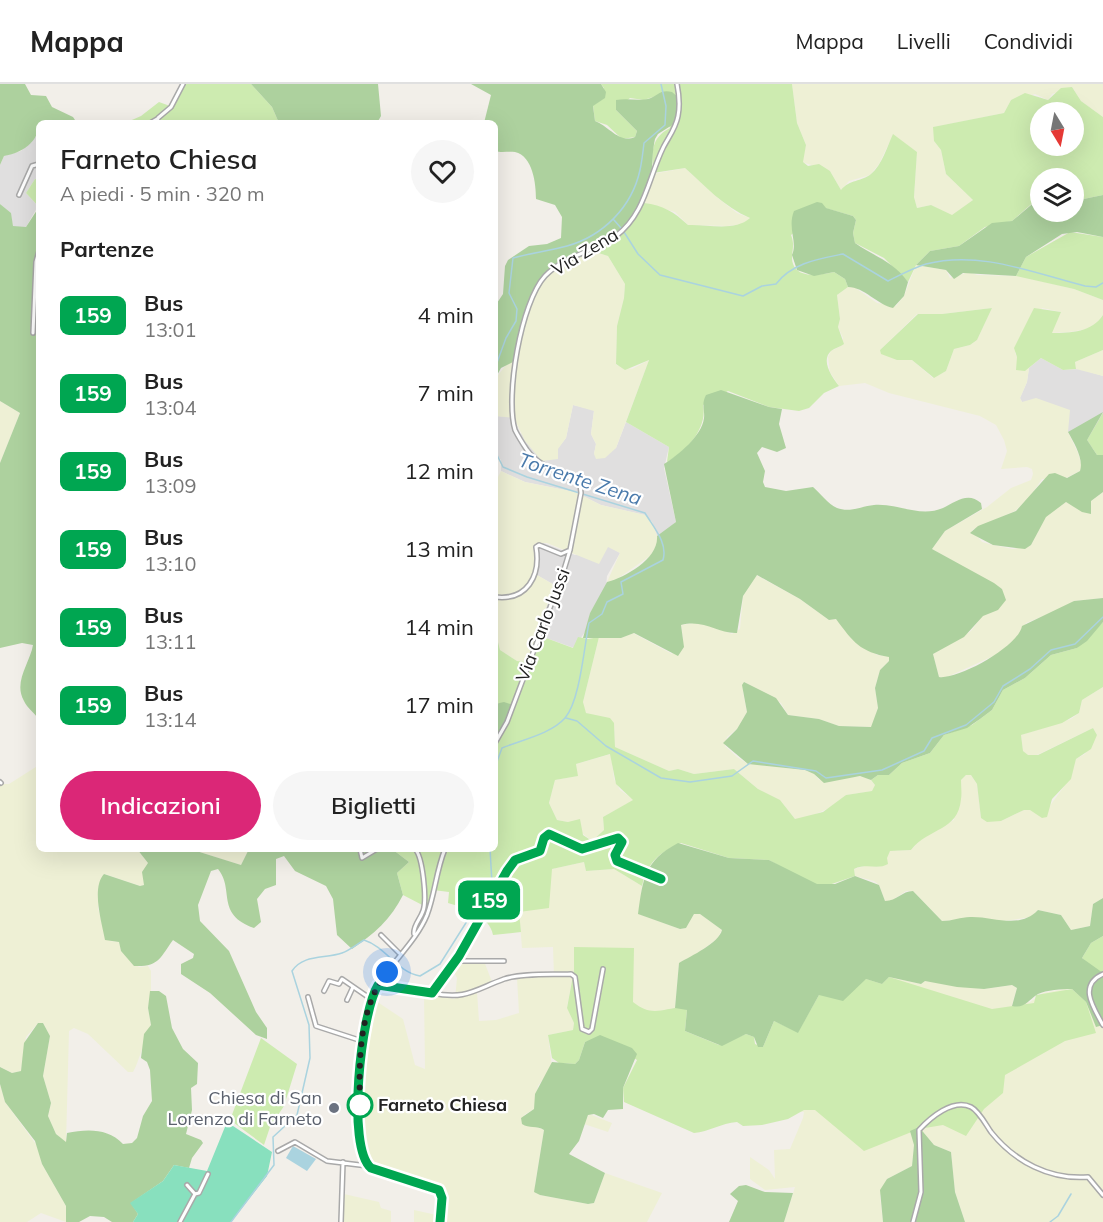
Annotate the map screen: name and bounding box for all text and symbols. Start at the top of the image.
text: Mappa [30,24,124,59]
text: Mappa [795,28,864,54]
text: Livelli [897,28,951,54]
text: Condividi [984,28,1073,54]
north arrow [1030,102,1084,156]
map controls [1030,102,1084,222]
button: heart [411,140,474,203]
text: Farneto Chiesa [60,141,258,176]
button: layers [1030,168,1084,222]
text: A piedi · 5 min · 320 m [60,181,264,206]
street label: Via Zena [547,223,622,280]
text: Partenze [60,235,154,263]
text: Bus [144,289,183,317]
text: 4 min [418,301,474,329]
text: 159 [74,302,112,328]
text: 13:01 [144,317,197,342]
text: Bus [144,367,183,395]
text: 7 min [418,379,474,407]
text: 159 [74,380,112,406]
text: 13:04 [144,395,197,420]
text: Bus [144,445,183,473]
water label: Torrente Zena [515,447,645,510]
text: 12 min [404,457,474,485]
text: 159 [74,458,112,484]
text: 13:09 [144,473,197,498]
text: Bus [144,523,183,551]
text: 13 min [404,535,474,563]
text: 159 [74,536,112,562]
text: 13:10 [144,551,197,576]
street label: Via Carlo Jussi [510,565,575,685]
text: Bus [144,601,183,629]
text: 14 min [404,613,474,641]
text: 159 [74,614,112,640]
text: 13:11 [144,629,197,654]
text: Bus [144,679,183,707]
text: 17 min [404,691,474,719]
text: 159 [74,692,112,718]
text: 13:14 [144,707,197,732]
button: Indicazioni [60,771,261,840]
button: Biglietti [273,771,474,840]
line badge: 159 [454,880,524,920]
text: 159 [470,887,508,913]
your location [372,957,402,987]
place label: Chiesa di San Lorenzo di Farneto [167,1086,322,1130]
marker: Farneto Chiesa [347,1092,373,1118]
place label: Farneto Chiesa [378,1093,507,1116]
marker: Chiesa di San Lorenzo di Farneto [327,1101,341,1115]

